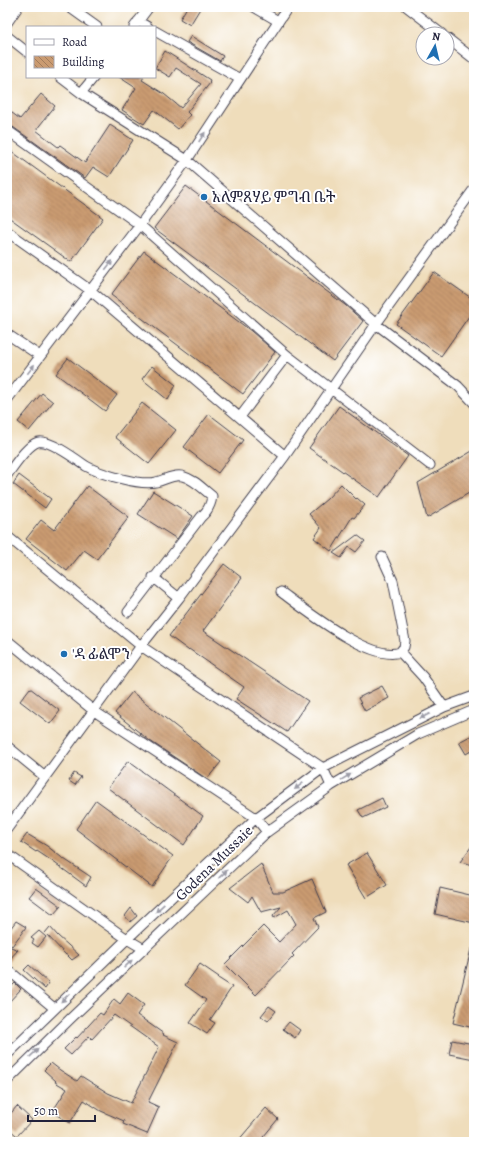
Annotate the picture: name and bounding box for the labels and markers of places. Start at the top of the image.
place label: አለምጸሃይ ምግብ ቤት [212,187,336,207]
marker: አለምጸሃይ ምግብ ቤት [199,192,209,202]
place label: 'ዳ ፊልሞን [72,644,130,664]
marker: 'ዳ ፊልሞን [59,649,69,659]

